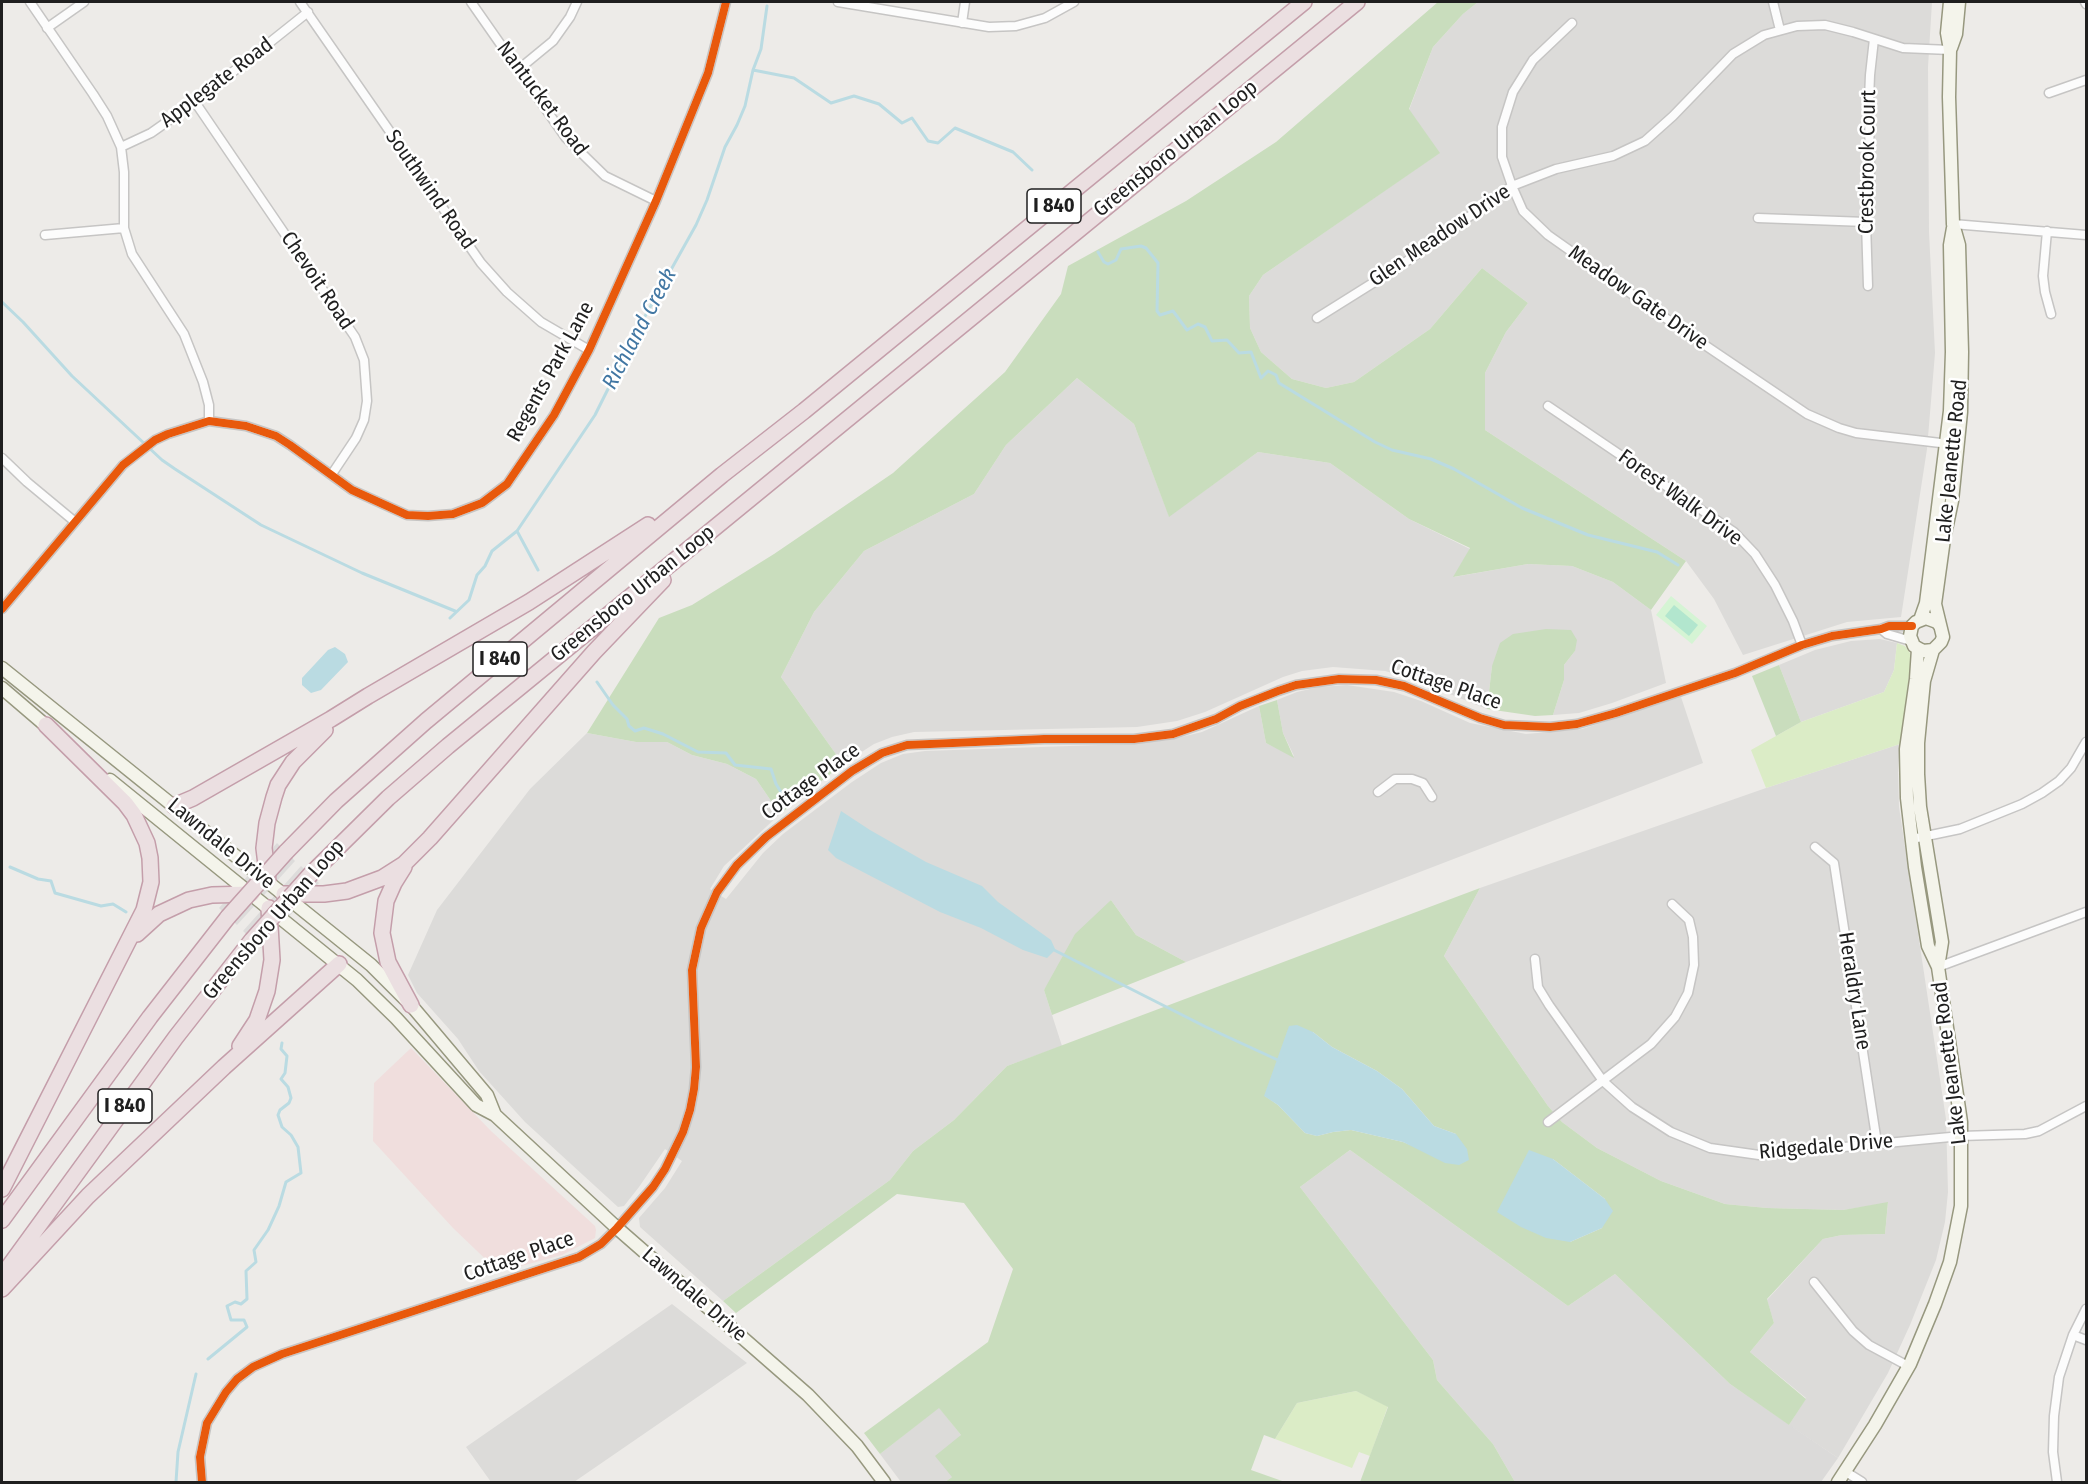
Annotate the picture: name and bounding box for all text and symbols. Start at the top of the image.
street label: Applegate Road [156,33,278,133]
street label: Nantucket Road [491,37,593,161]
street label: Greensboro Urban Loop [1089,75,1263,223]
street label: Crestbrook Court [1854,90,1882,234]
street label: Southwind Road [379,125,481,255]
street label: Glen Meadow Drive [1365,180,1515,292]
road number: I 840 [1027,189,1081,223]
street label: Chevoit Road [275,227,359,335]
street label: Meadow Gate Drive [1563,240,1713,356]
water label: Richland Creek [597,264,683,394]
street label: Regents Park Lane [502,298,600,446]
street label: Lake Jeanette Road [1931,378,1973,544]
street label: Forest Walk Drive [1613,445,1747,551]
street label: Greensboro Urban Loop [546,520,720,668]
road number: I 840 [473,642,527,676]
street label: Cottage Place [1387,654,1505,716]
street label: Cottage Place [757,738,865,826]
street label: Lawndale Drive [162,793,280,895]
street label: Greensboro Urban Loop [198,835,350,1005]
street label: Heraldry Lane [1832,930,1876,1052]
street label: Lake Jeanette Road [1927,980,1973,1146]
road number: I 840 [98,1089,152,1123]
street label: Ridgedale Drive [1758,1129,1894,1165]
street label: Cottage Place [460,1226,578,1288]
street label: Lawndale Drive [636,1243,752,1347]

